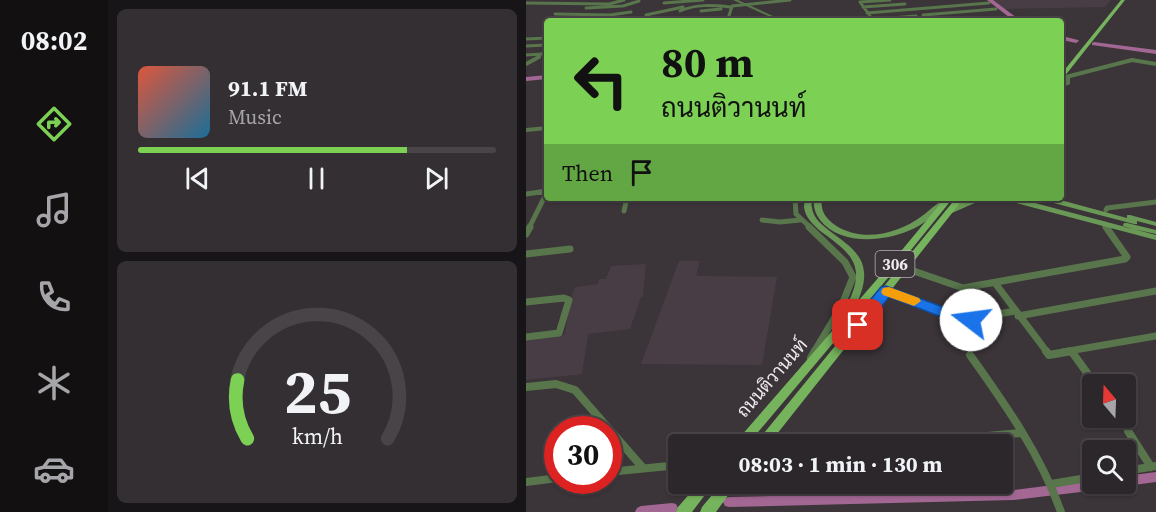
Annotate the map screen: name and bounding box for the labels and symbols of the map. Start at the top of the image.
road number: 306 [876,251,914,277]
position arrow [939,288,1003,352]
pin [832,299,883,350]
street label: ถนนติวานนท์ [730,333,813,422]
north arrow [1082,374,1136,428]
speed limit sign: 30 [544,416,622,494]

